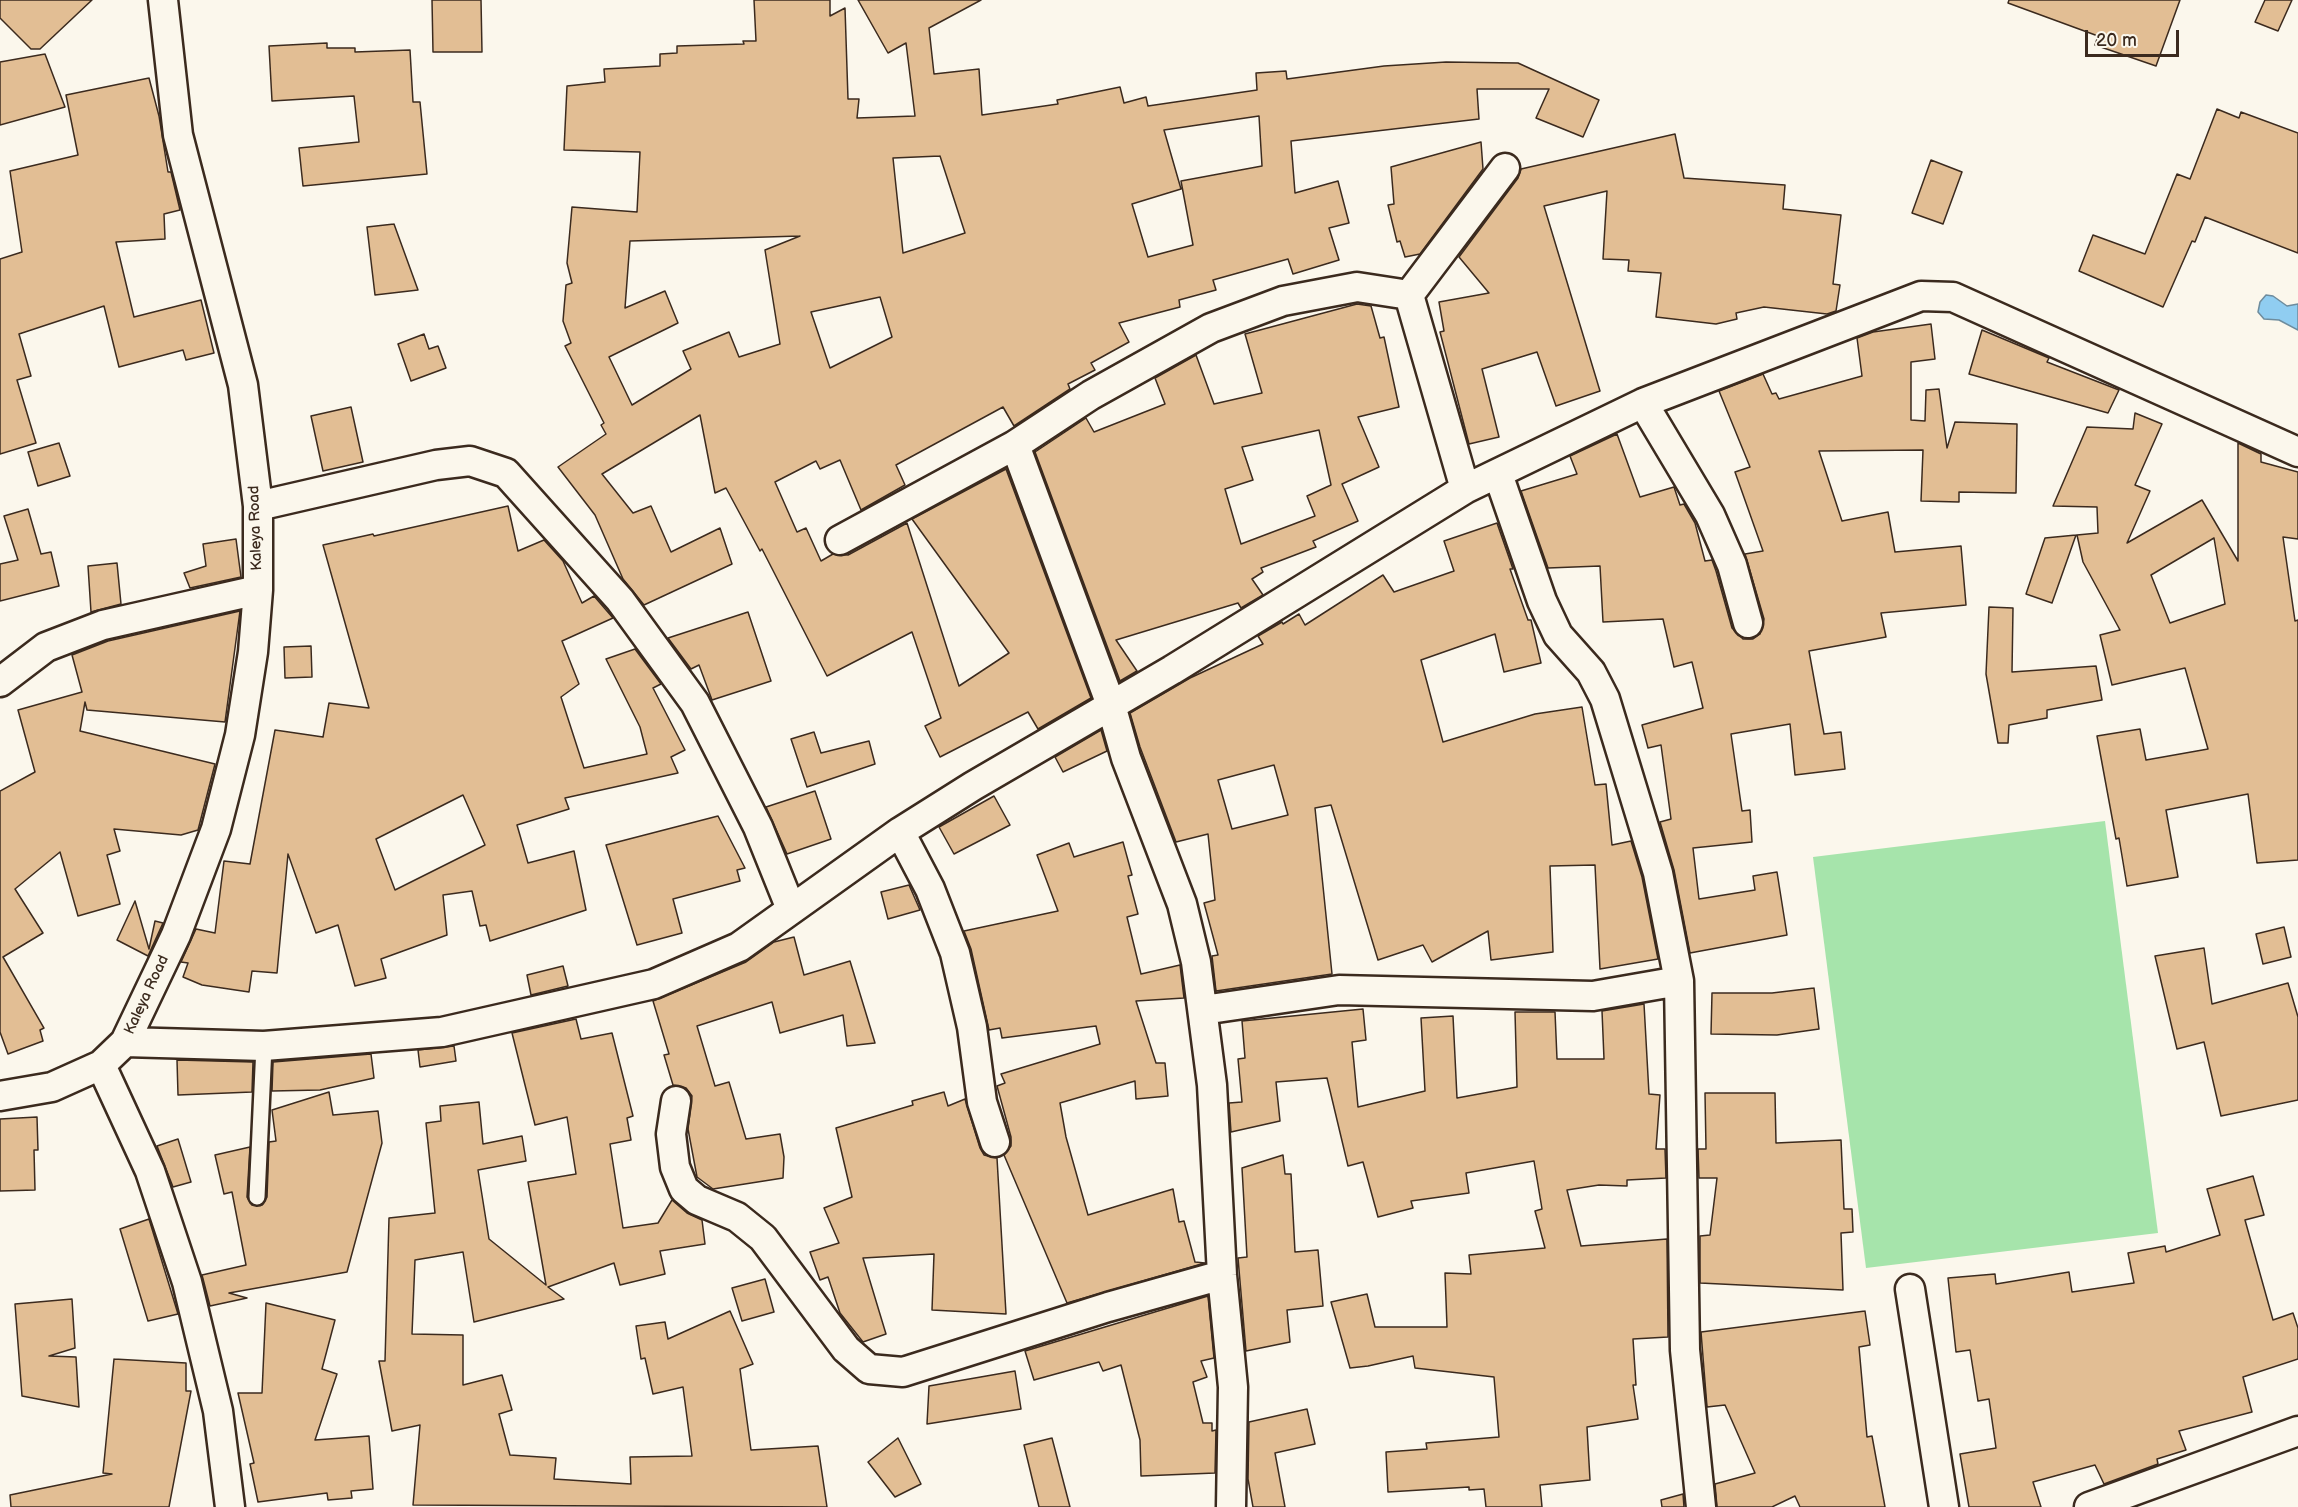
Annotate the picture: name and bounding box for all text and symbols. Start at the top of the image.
scale bar [2088,18,2182,56]
text: 20 m [2096,30,2137,51]
street label: Kaleya Road [246,485,266,571]
street label: Kaleya Road [121,953,173,1037]

